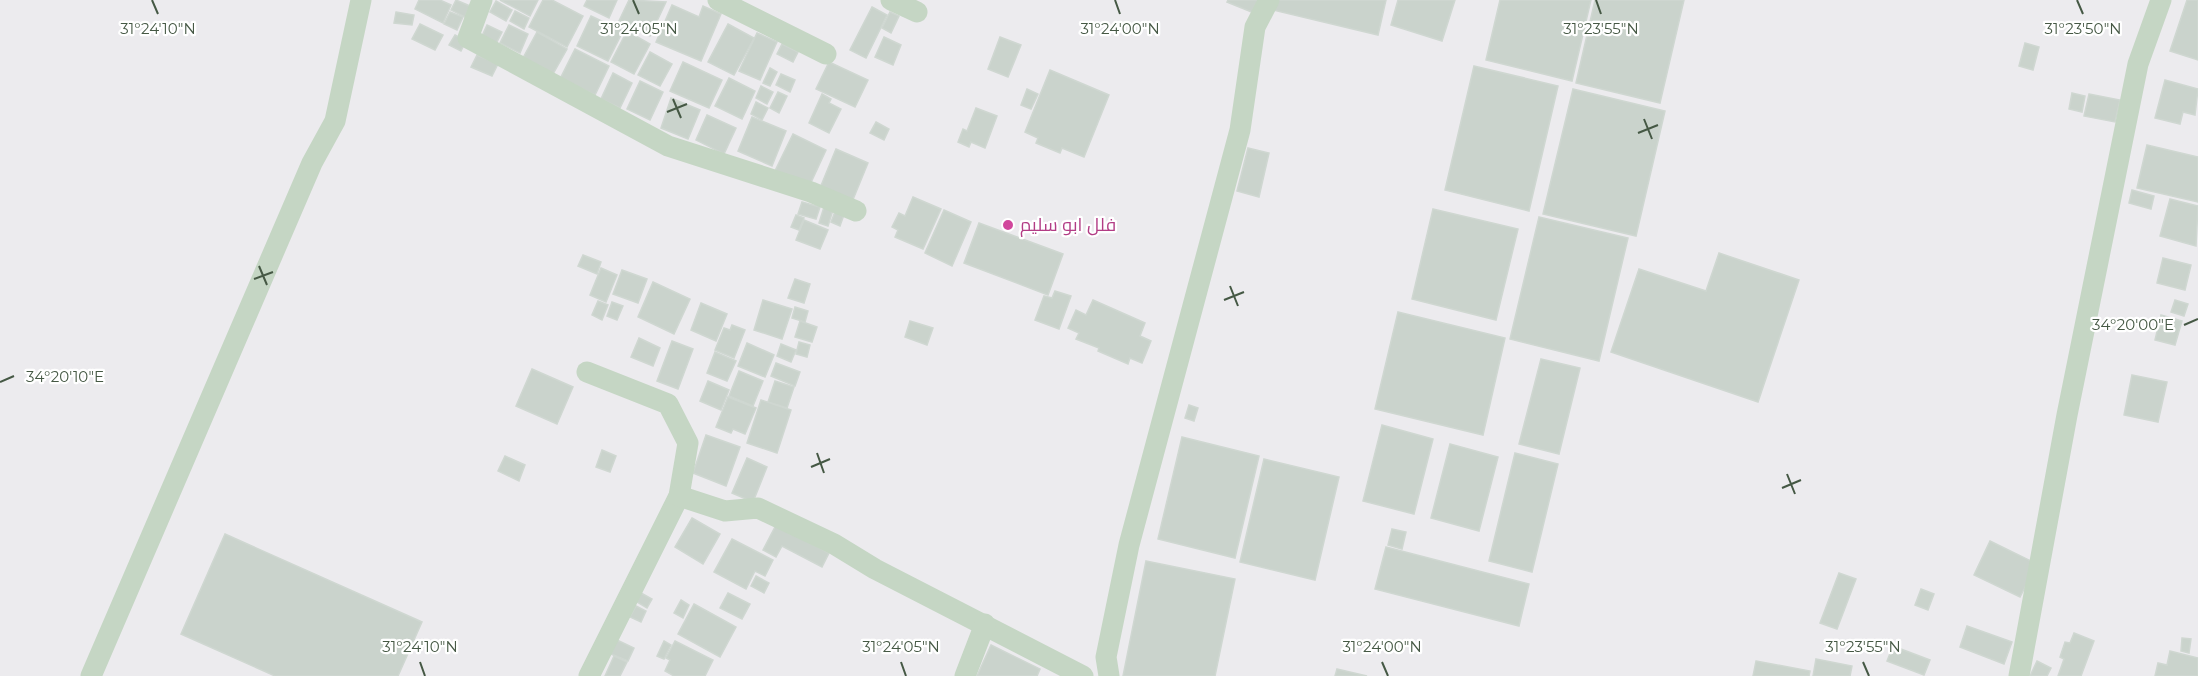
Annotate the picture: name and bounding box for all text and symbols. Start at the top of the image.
text: 31°24'10"N [120,19,196,38]
text: 31°24'05"N [600,19,678,38]
text: 31°24'00"N [1080,19,1160,38]
text: 31°23'55"N [1563,19,1639,38]
text: 31°23'50"N [2045,19,2121,38]
place label: فلل ابو سليم [1020,214,1116,237]
marker: فلل ابو سليم [1001,218,1015,232]
text: 34°20'00"E [2092,315,2174,334]
text: 34°20'10"E [26,367,104,386]
text: 31°24'10"N [382,637,458,656]
text: 31°24'05"N [862,637,940,656]
text: 31°24'00"N [1342,637,1422,656]
text: 31°23'55"N [1825,637,1901,656]

